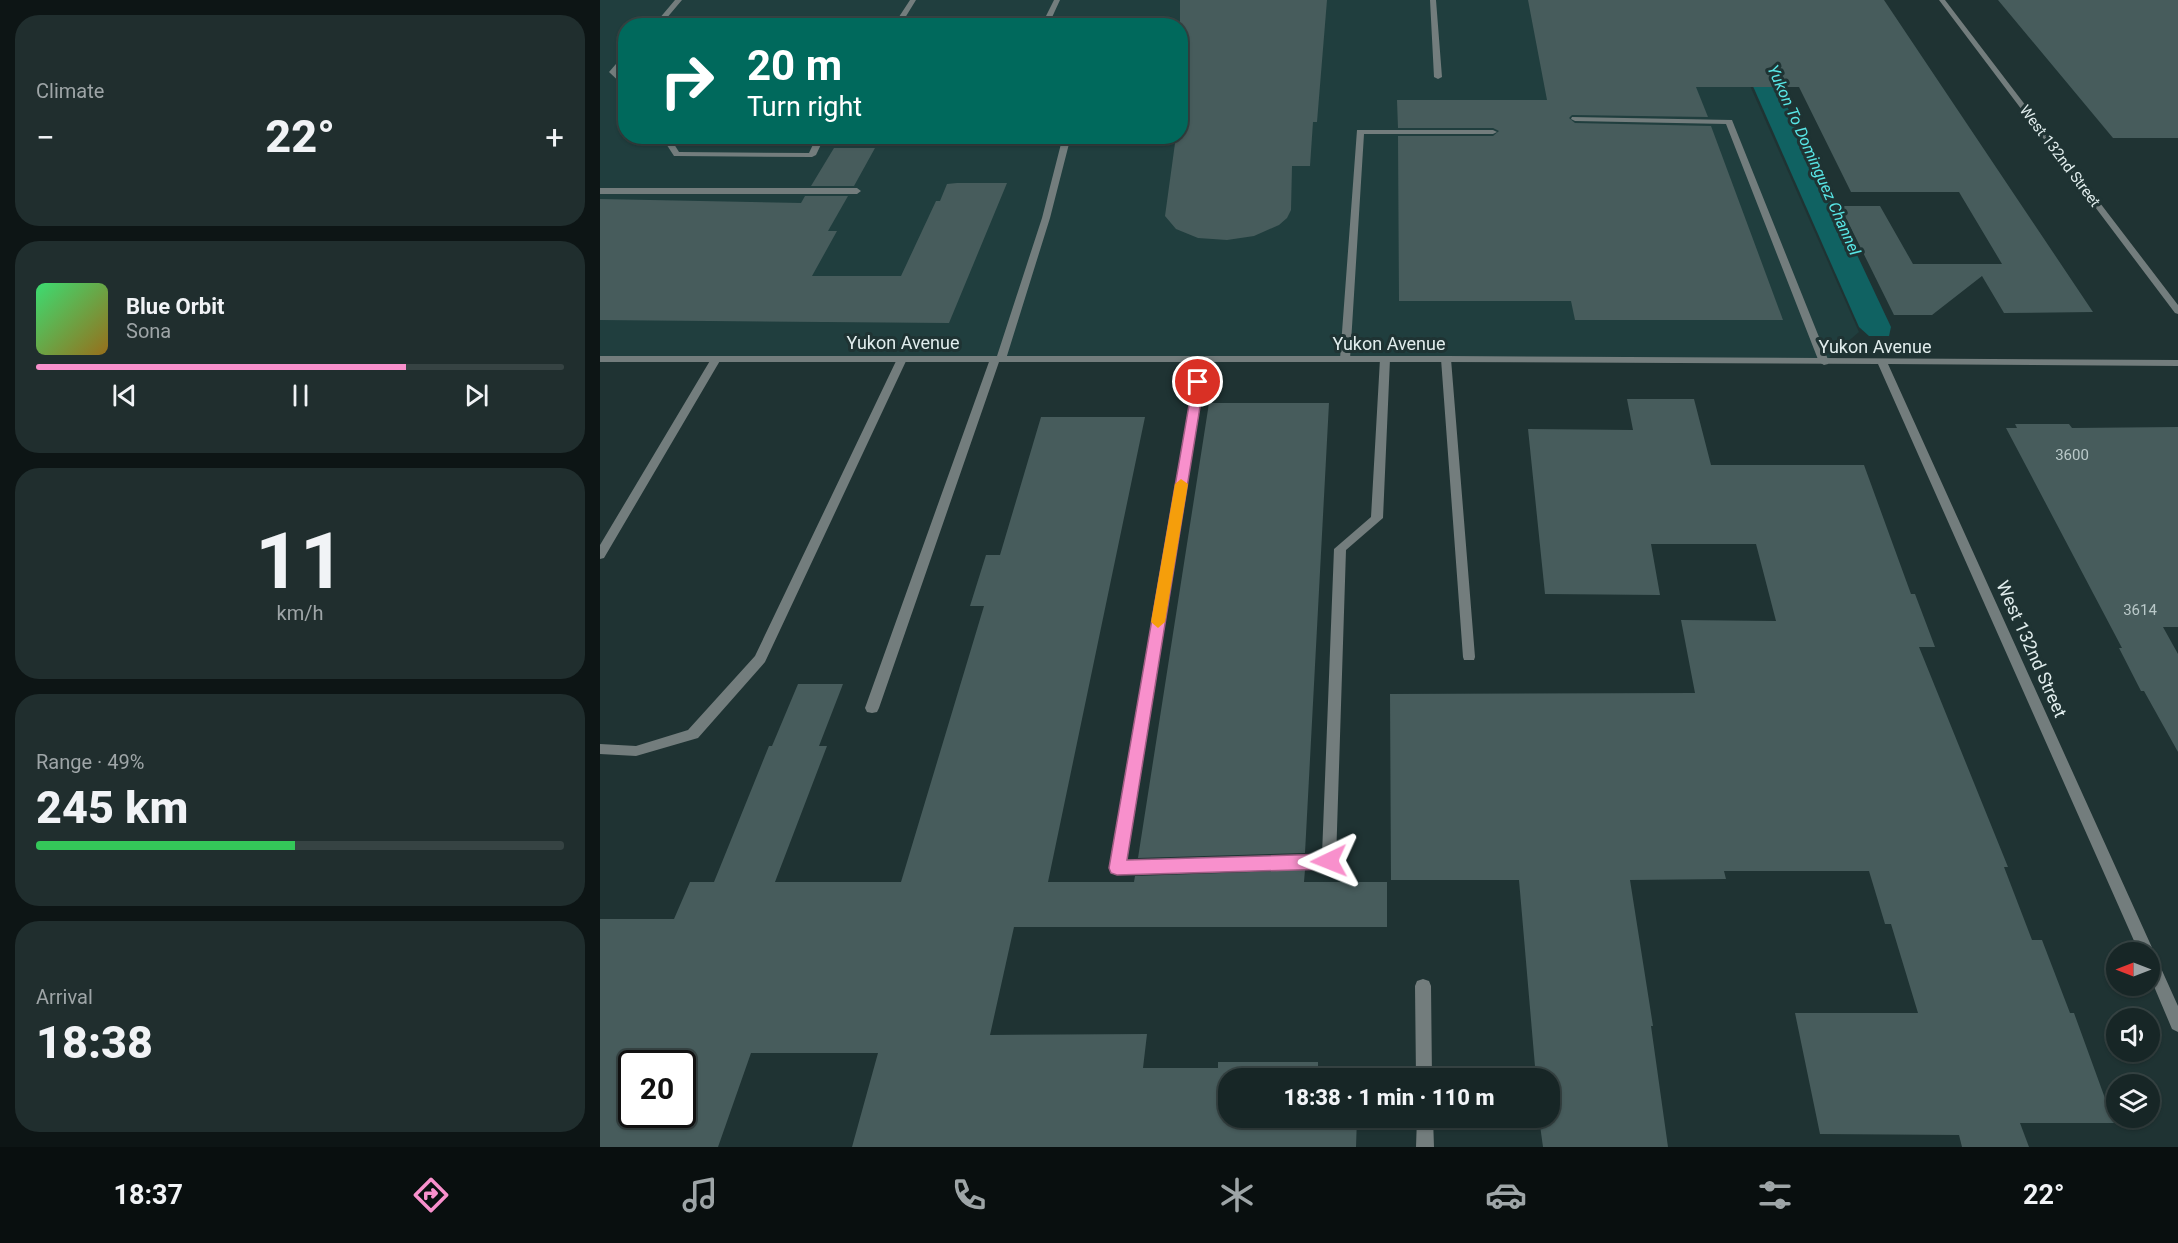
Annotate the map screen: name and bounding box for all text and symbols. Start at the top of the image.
text: 20 m [747,41,842,90]
icon: right [648,42,726,120]
water label: Yukon To Dominguez Channel [1763,62,1865,258]
text: Climate [36,79,104,103]
text: Turn right [747,91,862,123]
street label: West 132nd Street [2016,102,2104,210]
text: 22° [265,110,335,163]
text: − [36,118,55,157]
text: + [545,118,564,157]
text: Blue Orbit [126,294,224,319]
text: Sona [126,319,171,343]
street label: Yukon Avenue [846,332,960,353]
street label: Yukon Avenue [1332,333,1446,354]
street label: Yukon Avenue [1818,336,1932,357]
pin [1172,356,1223,407]
icon: arrive [1181,365,1214,398]
icon: previous [108,379,141,412]
icon: pause [284,379,317,412]
icon: next [460,379,493,412]
house number: 3600 [2055,446,2089,464]
text: 11 [255,516,345,607]
street label: West 132nd Street [1992,577,2072,721]
text: km/h [277,601,323,625]
house number: 3614 [2123,601,2157,619]
text: Range · 49% [36,750,144,774]
text: 245 km [36,781,188,834]
position arrow [1297,829,1361,893]
north arrow [2106,942,2160,996]
map controls [2106,942,2160,1128]
text: Arrival [36,985,93,1009]
button: sound [2106,1008,2160,1062]
text: 18:38 [36,1016,153,1069]
speed limit sign: 20 [618,1050,696,1128]
button: layers [2106,1074,2160,1128]
text: 18:38 · 1 min · 110 m [1284,1085,1494,1110]
icon: directions [410,1174,452,1216]
icon: music [679,1174,721,1216]
icon: phone [948,1174,990,1216]
icon: climate [1216,1174,1258,1216]
icon: car [1485,1174,1527,1216]
icon: filters [1754,1174,1796,1216]
text: 18:37 [113,1179,183,1211]
text: 22° [2023,1179,2065,1211]

